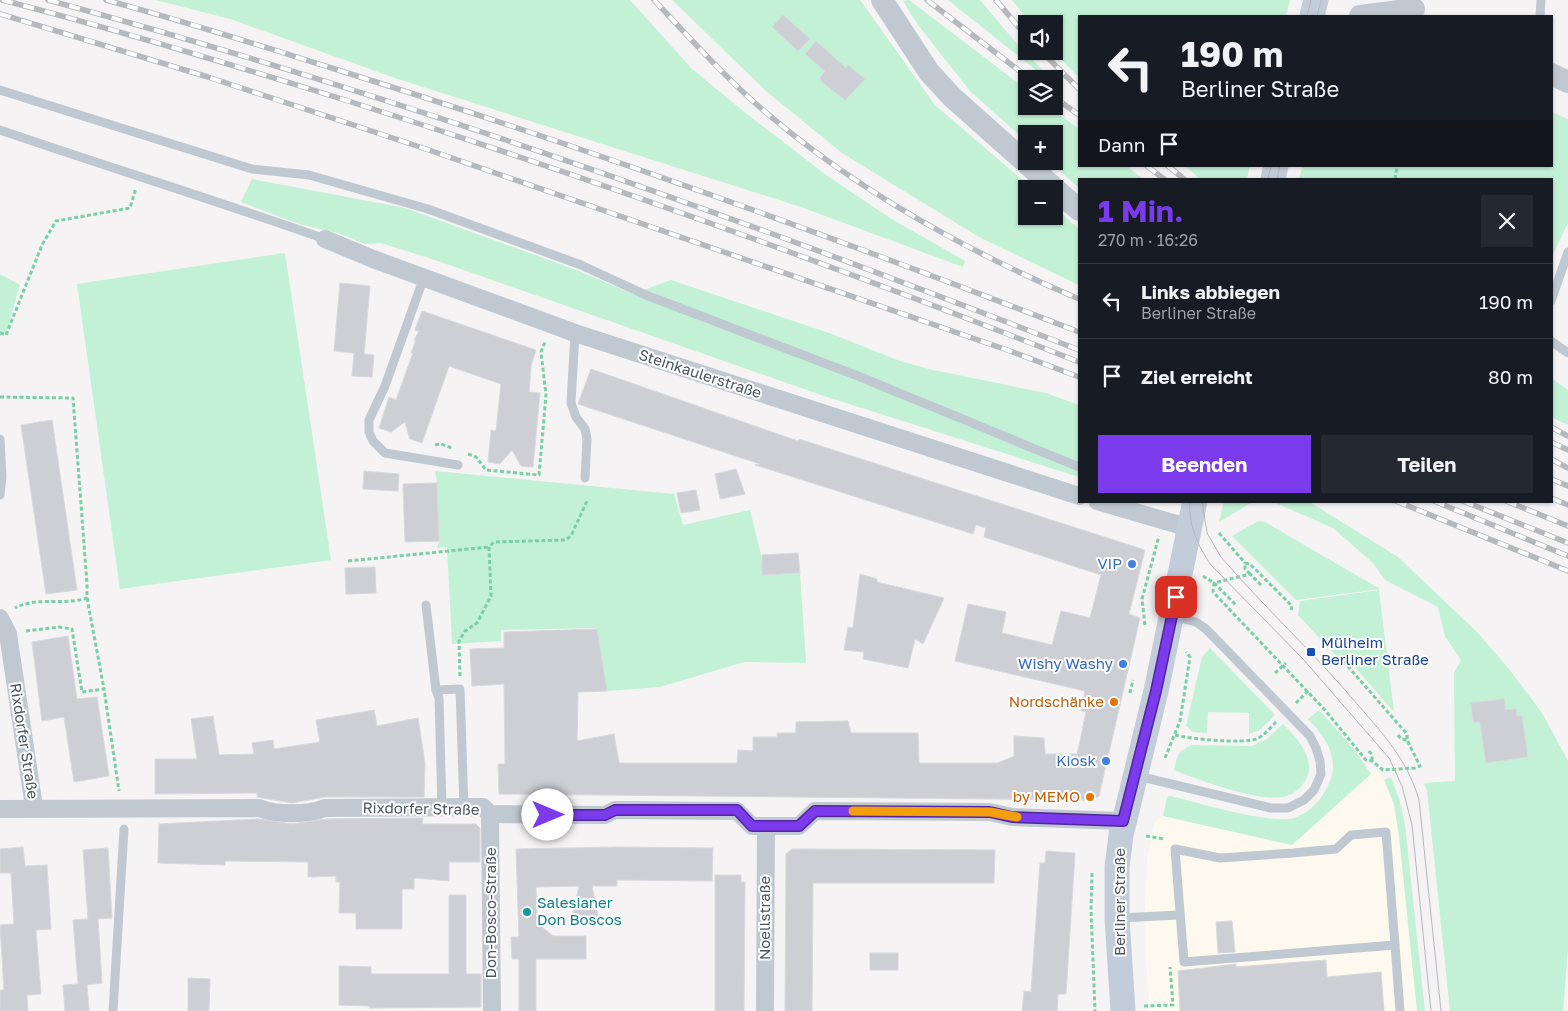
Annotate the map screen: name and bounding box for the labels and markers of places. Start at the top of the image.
place label: VIP [1097,554,1122,572]
marker: VIP [1126,558,1138,570]
pin [1155,576,1197,618]
place label: Mülheim Berliner Straße [1321,633,1429,668]
marker: Mülheim Berliner Straße [1305,646,1317,658]
place label: Wishy Washy [1018,654,1114,672]
marker: Wishy Washy [1117,658,1129,670]
place label: Nordschänke [1009,692,1104,710]
marker: Nordschänke [1108,696,1120,708]
place label: Kiosk [1056,751,1097,769]
marker: Kiosk [1100,755,1112,767]
place label: by MEMO [1013,787,1080,805]
marker: by MEMO [1084,791,1096,803]
place label: Salesianer Don Boscos [537,893,622,928]
marker: Salesianer Don Boscos [521,906,533,918]

